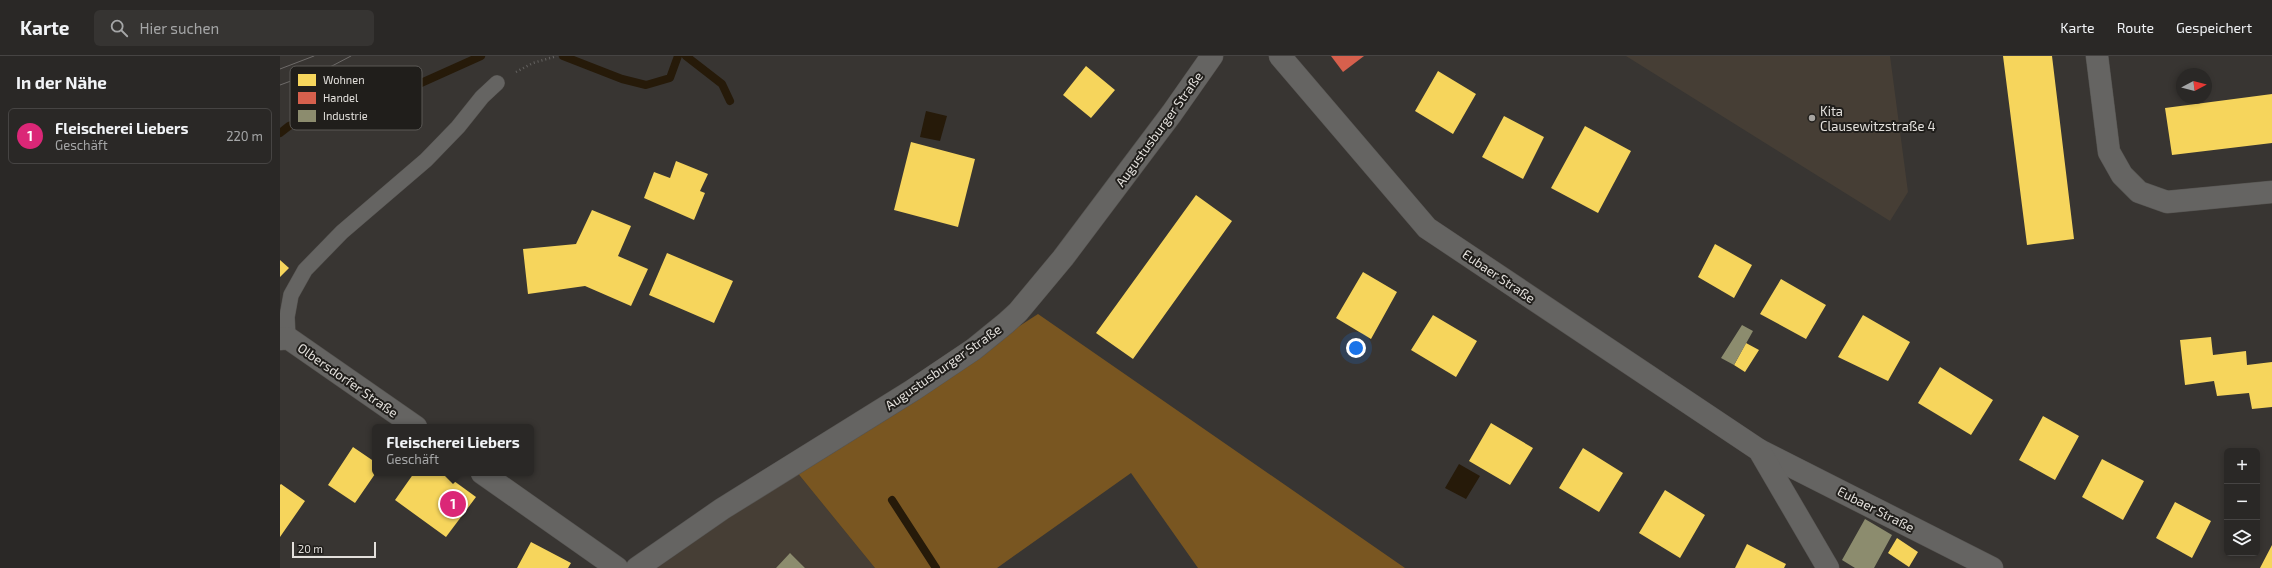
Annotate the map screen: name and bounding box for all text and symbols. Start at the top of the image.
search box [94,10,374,46]
text: Karte [20,16,70,39]
icon: search [108,17,130,39]
text: Hier suchen [140,19,219,37]
text: Karte [2060,19,2095,36]
text: Route [2117,19,2154,36]
text: Gespeichert [2176,19,2252,36]
legend [290,66,422,130]
street label: Augustusburger Straße [1112,68,1206,190]
north arrow [2176,68,2212,104]
text: In der Nähe [16,72,107,92]
text: Wohnen [323,73,365,86]
text: Handel [323,91,359,104]
place label: Kita Clausewitzstraße 4 [1820,103,1935,134]
text: Industrie [323,109,368,122]
marker: Kita Clausewitzstraße 4 [1807,113,1817,123]
text: Fleischerei Liebers [55,119,188,137]
text: 1 [27,128,33,144]
text: 220 m [226,128,263,144]
text: Geschäft [55,137,108,153]
street label: Eubaer Straße [1460,246,1538,306]
street label: Augustusburger Straße [882,321,1004,413]
your location [1346,338,1366,358]
street label: Olbersdorfer Straße [295,339,401,421]
popup [372,424,534,476]
text: Fleischerei Liebers [386,433,520,451]
map controls [2224,448,2260,556]
button: + [2224,448,2260,484]
text: Geschäft [386,451,439,467]
street label: Eubaer Straße [1835,483,1917,535]
button: − [2224,484,2260,520]
pin: 1 [440,489,466,519]
button: layers [2224,520,2260,556]
scale bar [292,540,376,559]
text: 20 m [298,542,323,555]

